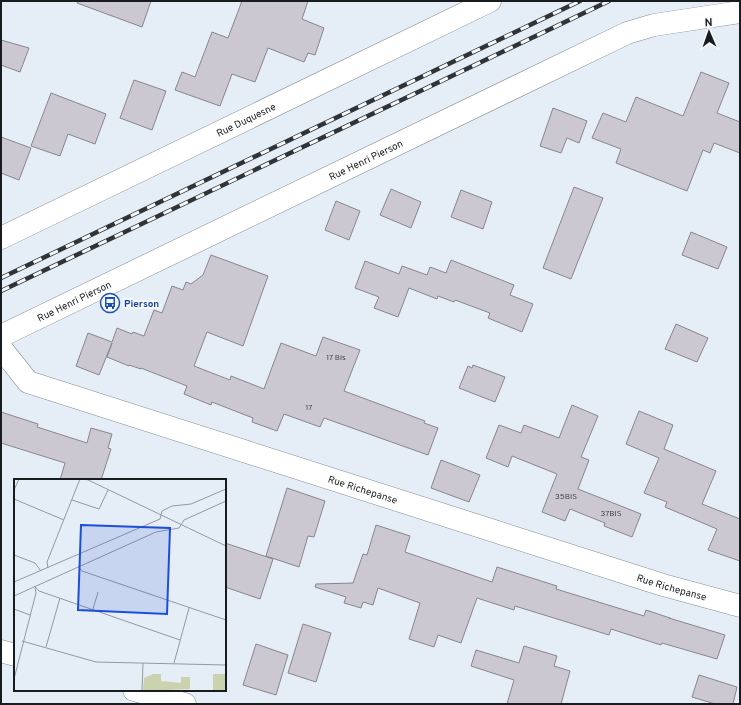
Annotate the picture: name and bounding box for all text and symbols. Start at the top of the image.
north arrow [689,12,729,52]
text: N [704,16,713,30]
street label: Rue Duquesne [214,101,278,141]
street label: Rue Henri Pierson [327,137,405,184]
street label: Rue Henri Pierson [35,279,114,326]
bus stop icon: Pierson [99,292,121,314]
place label: Pierson [124,298,159,311]
house number: 17 Bis [326,353,346,363]
house number: 17 [305,403,313,413]
street label: Rue Richepanse [326,473,399,508]
inset map [14,479,226,691]
house number: 35BIS [555,492,577,502]
house number: 37BIS [600,509,622,519]
street label: Rue Richepanse [635,572,708,605]

